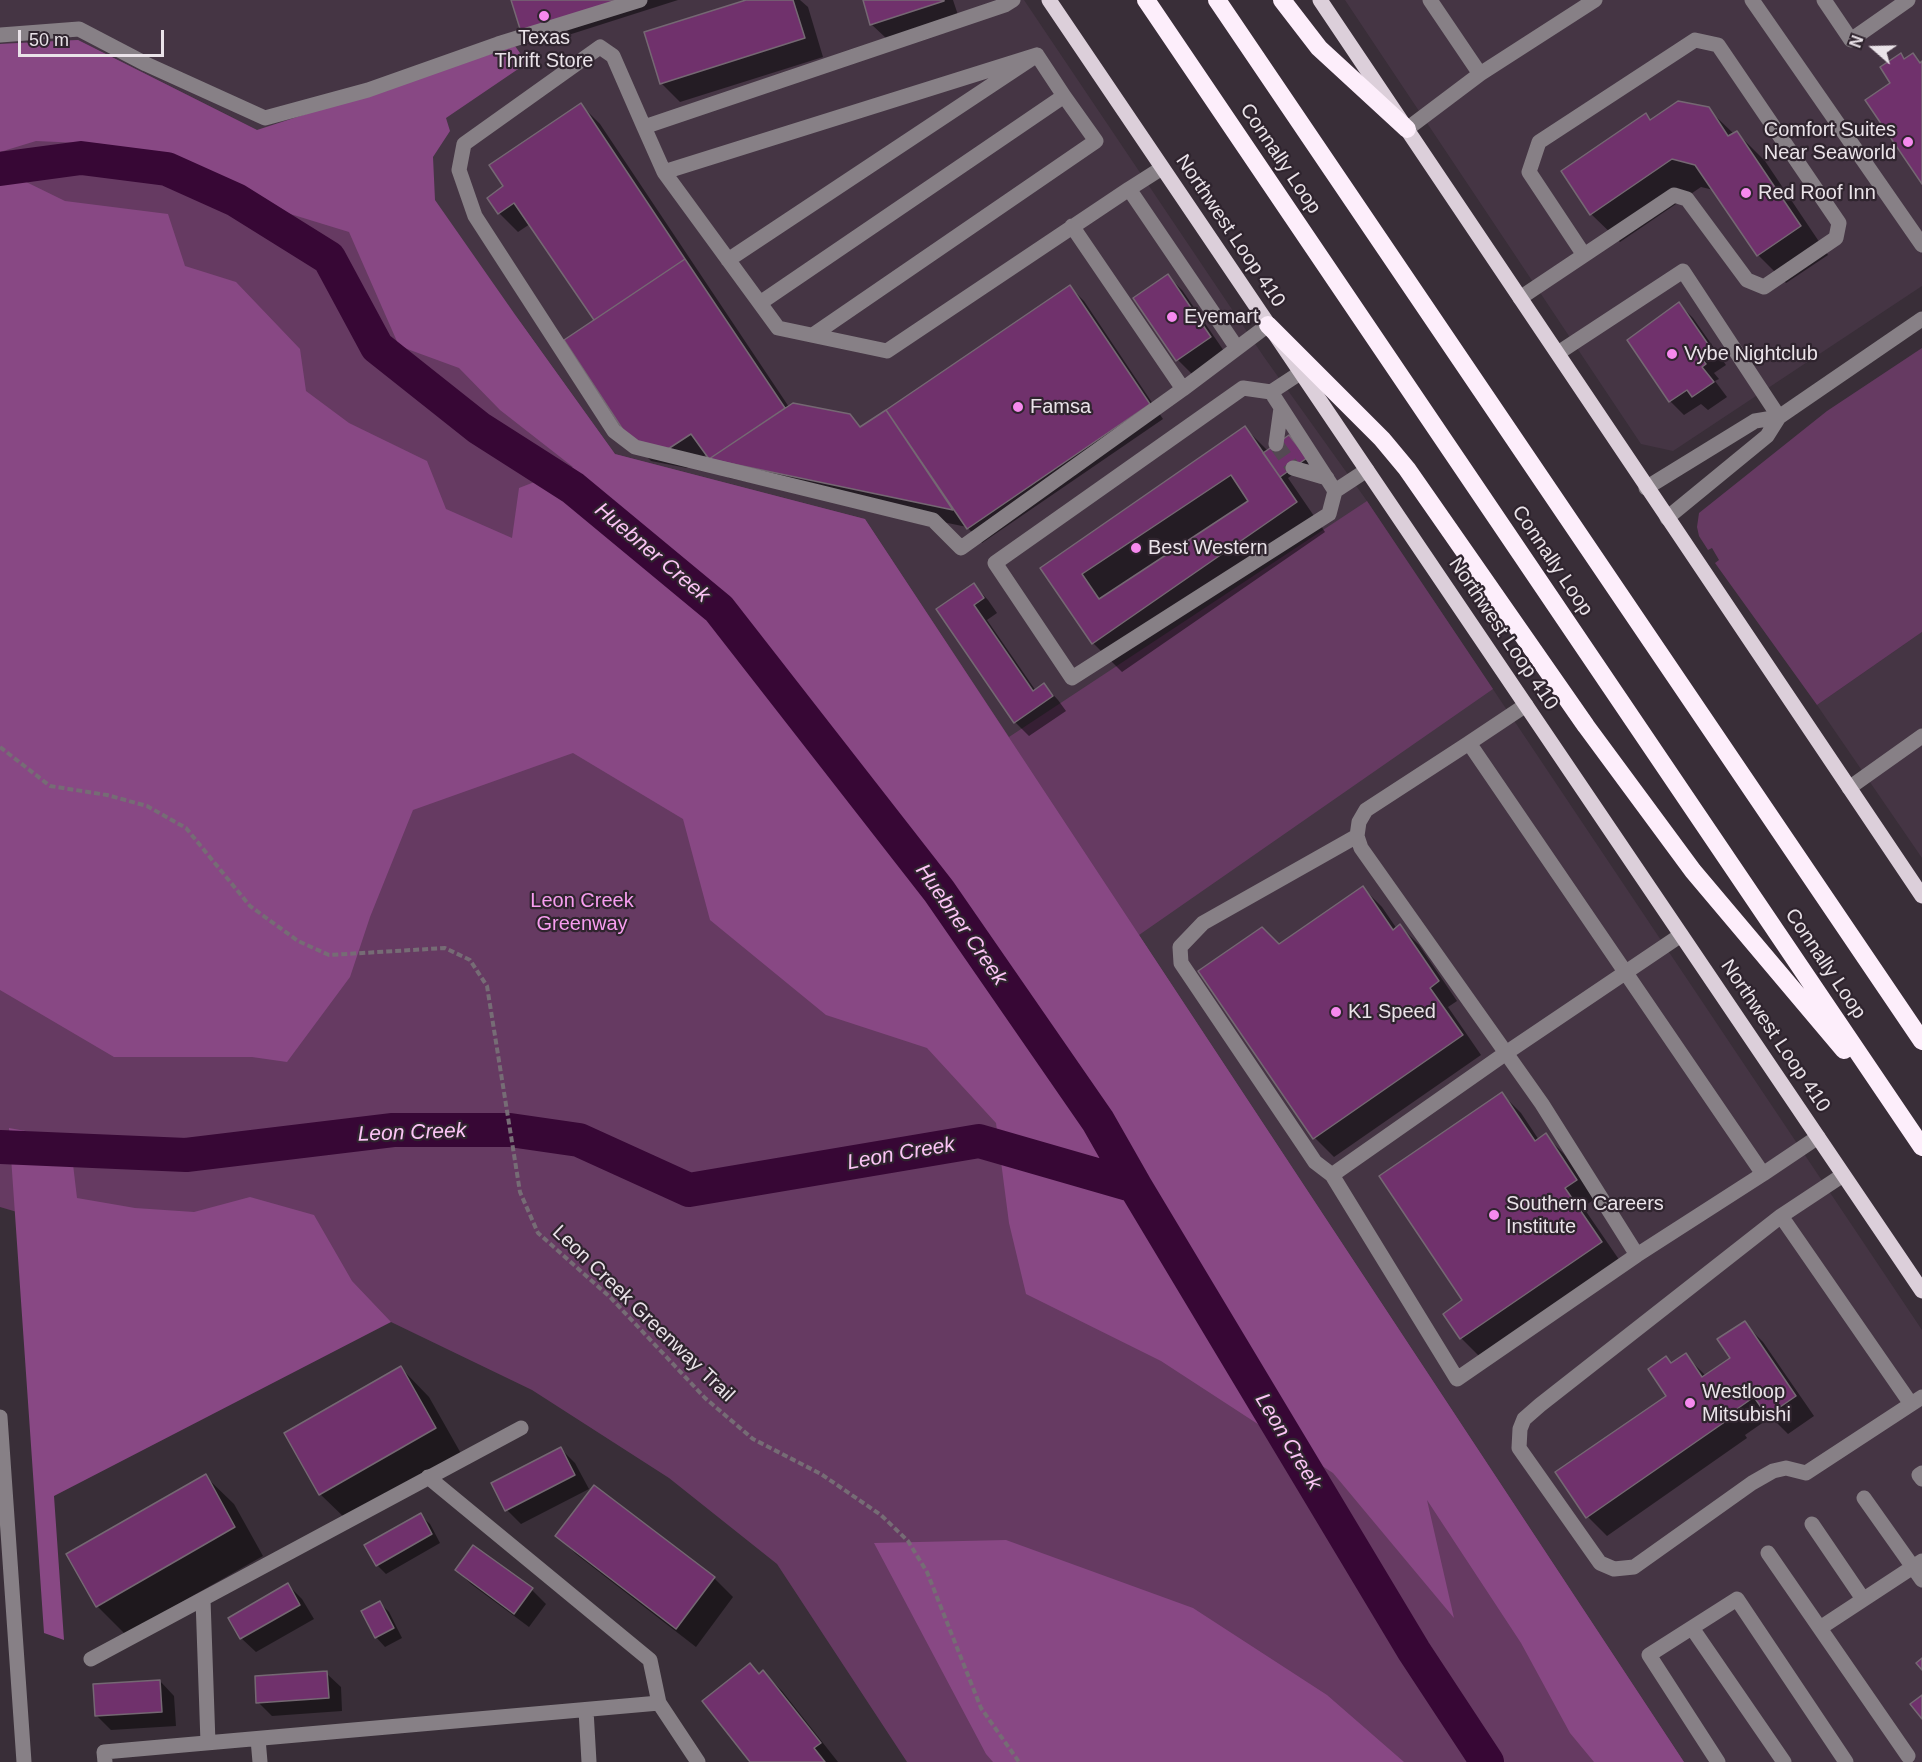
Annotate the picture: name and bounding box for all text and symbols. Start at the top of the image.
marker: Texas Thrift Store [537,9,551,23]
scale bar [21,18,166,56]
north arrow [1844,18,1904,78]
place label: Texas Thrift Store [495,26,593,73]
text: 50 m [29,30,69,50]
text: N [1847,33,1867,50]
street label: Connally Loop [1234,99,1326,219]
place label: Comfort Suites Near Seaworld [1764,118,1896,165]
marker: Comfort Suites Near Seaworld [1901,135,1915,149]
street label: Northwest Loop 410 [1170,150,1290,312]
place label: Red Roof Inn [1758,181,1876,205]
marker: Red Roof Inn [1739,186,1753,200]
place label: Eyemart [1184,305,1258,329]
marker: Eyemart [1165,310,1179,324]
place label: Vybe Nightclub [1684,342,1818,366]
marker: Vybe Nightclub [1665,347,1679,361]
place label: Famsa [1030,395,1091,419]
marker: Famsa [1011,400,1025,414]
water label: Huebner Creek [589,498,715,608]
street label: Connally Loop [1506,501,1598,621]
place label: Best Western [1148,536,1268,560]
marker: Best Western [1129,541,1143,555]
street label: Northwest Loop 410 [1443,553,1563,715]
water label: Huebner Creek [910,859,1012,991]
park label: Leon Creek Greenway [530,889,634,936]
street label: Connally Loop [1779,904,1871,1024]
street label: Northwest Loop 410 [1715,955,1835,1117]
place label: K1 Speed [1348,1000,1436,1024]
marker: K1 Speed [1329,1005,1343,1019]
water label: Leon Creek [357,1119,467,1147]
water label: Leon Creek [845,1132,957,1176]
place label: Southern Careers Institute [1506,1192,1664,1239]
marker: Southern Careers Institute [1487,1208,1501,1222]
street label: Leon Creek Greenway Trail [547,1221,739,1407]
place label: Westloop Mitsubishi [1702,1380,1791,1427]
water label: Leon Creek [1249,1389,1327,1495]
marker: Westloop Mitsubishi [1683,1396,1697,1410]

